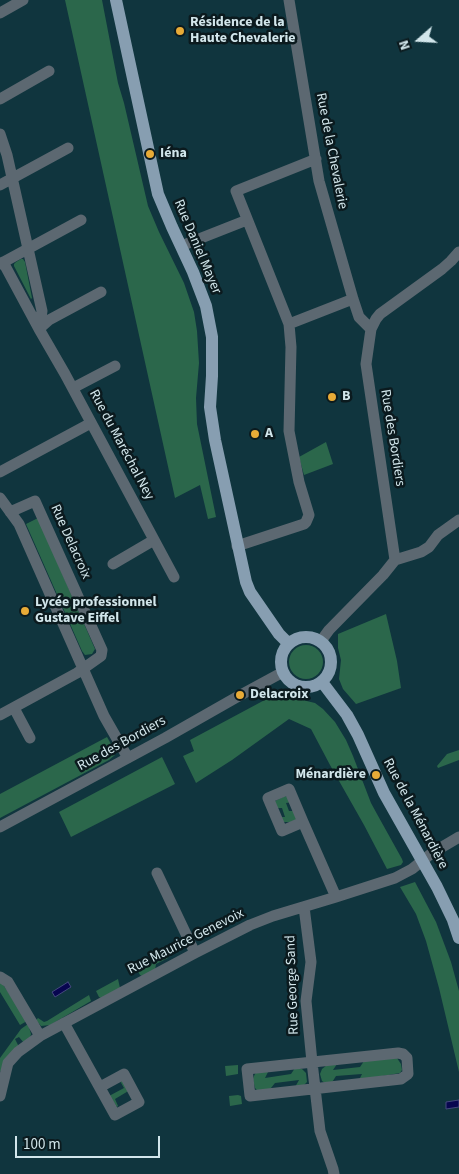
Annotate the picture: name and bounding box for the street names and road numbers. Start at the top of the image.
street label: Rue de la Chevalerie [311,91,351,211]
street label: Rue Daniel Mayer [170,197,224,297]
street label: Rue du Maréchal Ney [85,387,157,503]
street label: Rue des Bordiers [376,388,408,488]
street label: Rue Delacroix [46,502,94,582]
street label: Rue des Bordiers [75,713,169,775]
street label: Rue de la Ménardière [379,756,451,872]
street label: Rue Maurice Genevoix [125,905,247,979]
street label: Rue George Sand [283,935,303,1035]

